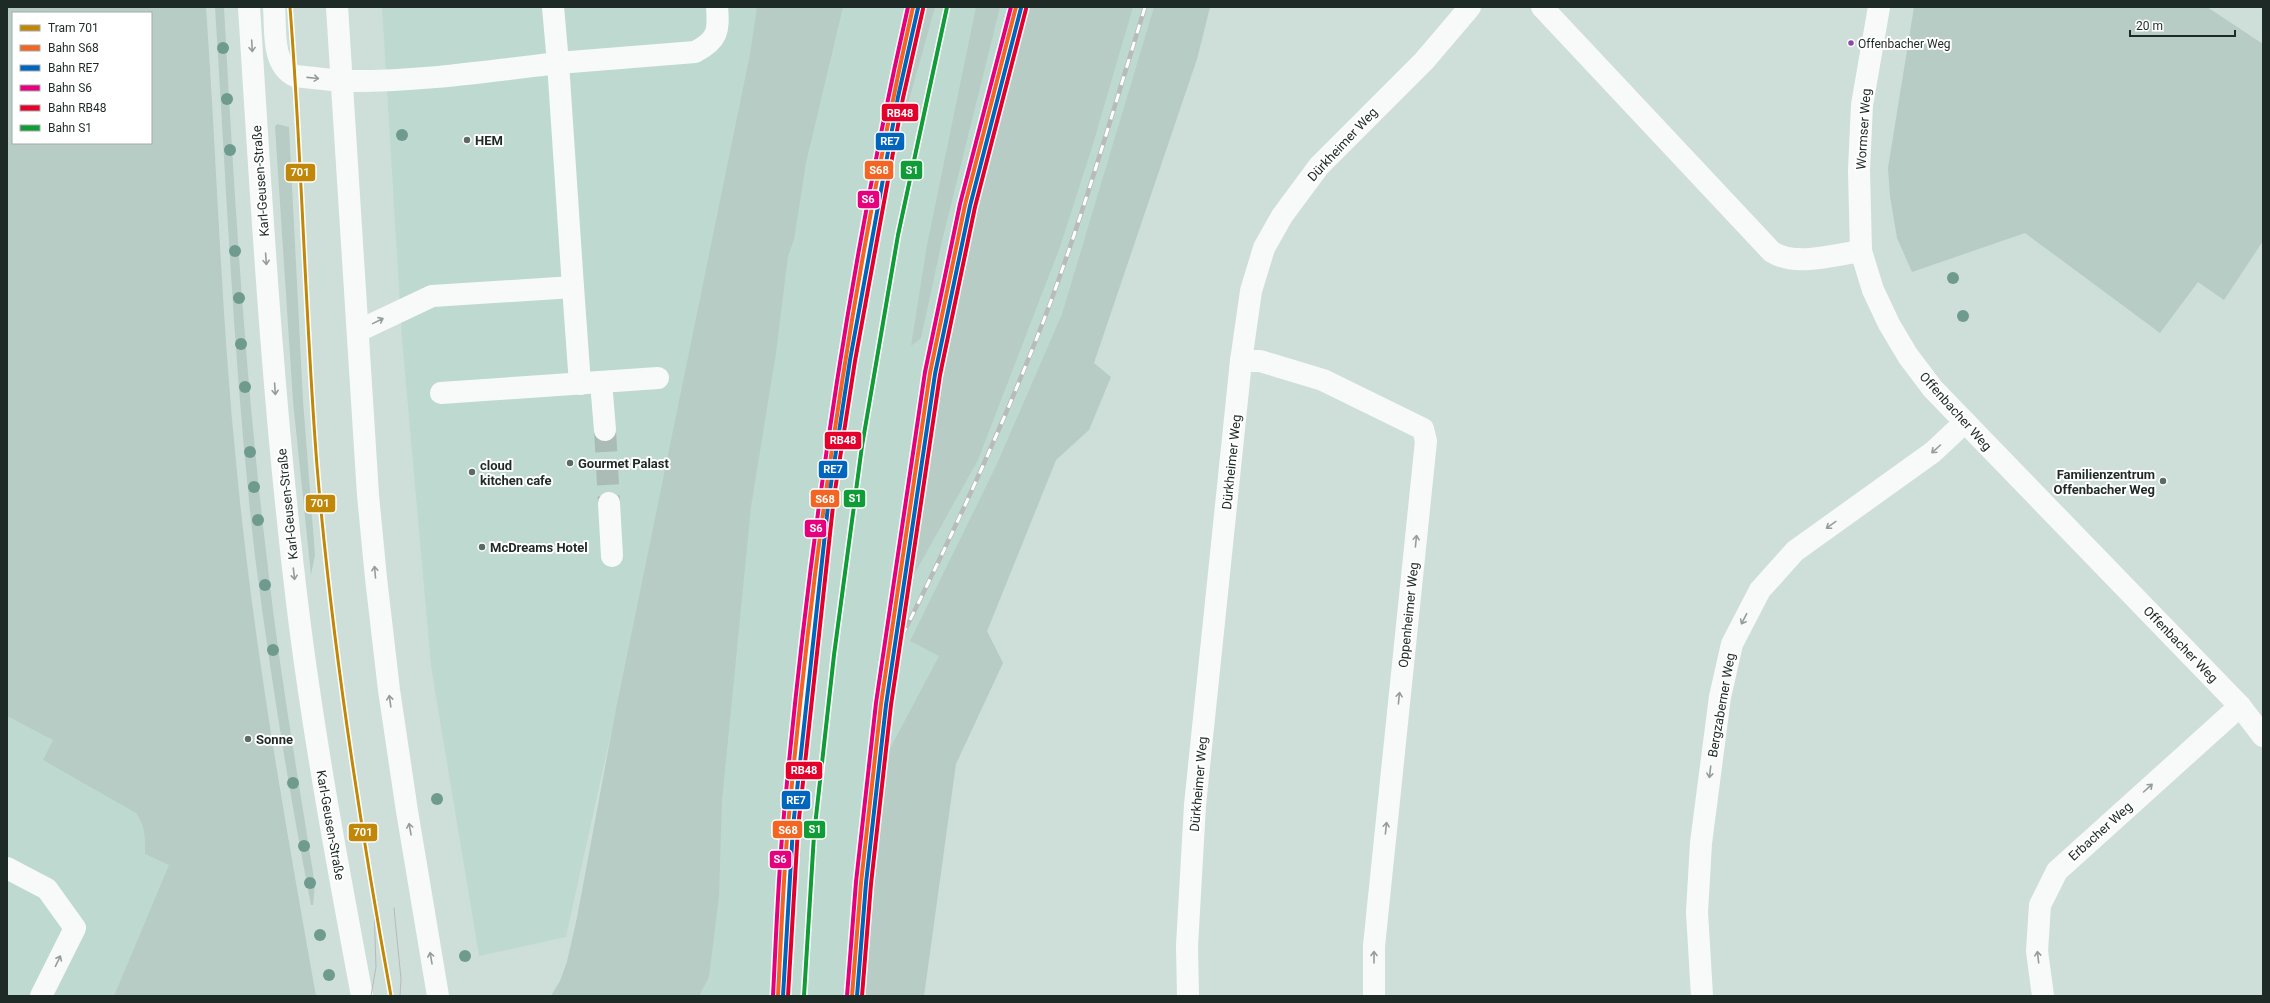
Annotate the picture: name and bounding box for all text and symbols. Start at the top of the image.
legend [12,12,152,144]
scale bar [2130,12,2235,38]
text: 20 m [2136,19,2163,33]
text: Tram 701 [48,21,99,35]
place label: Offenbacher Weg [1858,37,1951,51]
marker: Offenbacher Weg [1846,38,1856,48]
one-way arrow [248,39,255,52]
text: Bahn S68 [48,41,99,55]
text: Bahn RE7 [48,61,99,75]
one-way arrow [306,74,319,82]
text: Bahn S6 [48,81,92,95]
street label: Wormser Weg [1853,88,1874,170]
text: Bahn RB48 [48,101,107,115]
line badge: RB48 [881,103,919,122]
street label: Dürkheimer Weg [1304,104,1380,184]
text: RB48 [887,107,913,120]
text: Bahn S1 [48,121,92,135]
street label: Karl-Geusen-Straße [249,125,272,237]
line badge: RE7 [875,132,905,151]
place label: HEM [475,133,503,148]
marker: HEM [462,135,472,145]
text: RE7 [880,135,900,148]
line badge: S68 [864,160,894,180]
line badge: S1 [900,160,923,180]
line badge: 701 [285,163,316,182]
text: S68 [869,164,889,177]
text: S1 [905,164,919,177]
text: 701 [291,166,309,179]
line badge: S6 [857,190,880,209]
text: S6 [861,193,875,206]
one-way arrow [262,252,269,265]
one-way arrow [372,317,384,324]
street label: Offenbacher Weg [1916,369,1995,454]
one-way arrow [271,382,278,395]
street label: Dürkheimer Weg [1219,414,1244,510]
line badge: RB48 [824,431,862,450]
text: RB48 [830,434,856,447]
one-way arrow [1931,444,1941,453]
street label: Karl-Geusen-Straße [274,448,301,560]
place label: Gourmet Palast [578,456,669,471]
place label: cloud kitchen cafe [480,458,552,488]
marker: Gourmet Palast [565,458,575,468]
line badge: RE7 [818,460,848,479]
text: RE7 [823,463,843,476]
marker: cloud kitchen cafe [467,467,477,477]
place label: Familienzentrum Offenbacher Weg [2054,467,2155,497]
marker: Familienzentrum Offenbacher Weg [2158,476,2168,486]
line badge: S68 [810,489,840,508]
line badge: S1 [843,489,866,508]
text: S1 [848,492,862,505]
text: S68 [815,493,835,506]
line badge: 701 [305,494,336,513]
text: 701 [311,497,329,510]
line badge: S6 [804,519,827,538]
one-way arrow [1826,521,1837,529]
text: S6 [809,522,823,535]
one-way arrow [1412,535,1419,548]
place label: McDreams Hotel [490,540,588,555]
marker: McDreams Hotel [477,542,487,552]
street label: Oppenheimer Weg [1395,561,1422,669]
one-way arrow [372,566,379,579]
one-way arrow [290,567,298,580]
street label: Offenbacher Weg [2140,603,2221,686]
one-way arrow [1740,613,1747,625]
street label: Bergzaberner Weg [1705,652,1738,759]
one-way arrow [1396,692,1403,705]
one-way arrow [386,695,394,708]
place label: Sonne [256,732,293,747]
marker: Sonne [243,734,253,744]
street label: Dürkheimer Weg [1187,736,1210,832]
line badge: RB48 [785,761,823,780]
text: RB48 [791,764,817,777]
one-way arrow [1706,765,1714,778]
street label: Karl-Geusen-Straße [313,769,348,881]
one-way arrow [2143,784,2153,793]
line badge: RE7 [781,790,811,810]
text: RE7 [786,794,806,807]
street label: Erbacher Weg [2066,799,2135,864]
line badge: S68 [772,820,803,839]
line badge: S1 [803,820,826,839]
one-way arrow [1383,822,1390,835]
line badge: 701 [348,823,378,842]
one-way arrow [406,823,414,836]
text: S1 [808,823,822,836]
text: S68 [778,824,798,837]
text: 701 [354,826,372,839]
line badge: S6 [769,850,792,869]
text: S6 [773,853,787,866]
one-way arrow [427,951,435,964]
one-way arrow [1370,951,1378,964]
one-way arrow [2034,951,2042,964]
one-way arrow [55,955,62,967]

